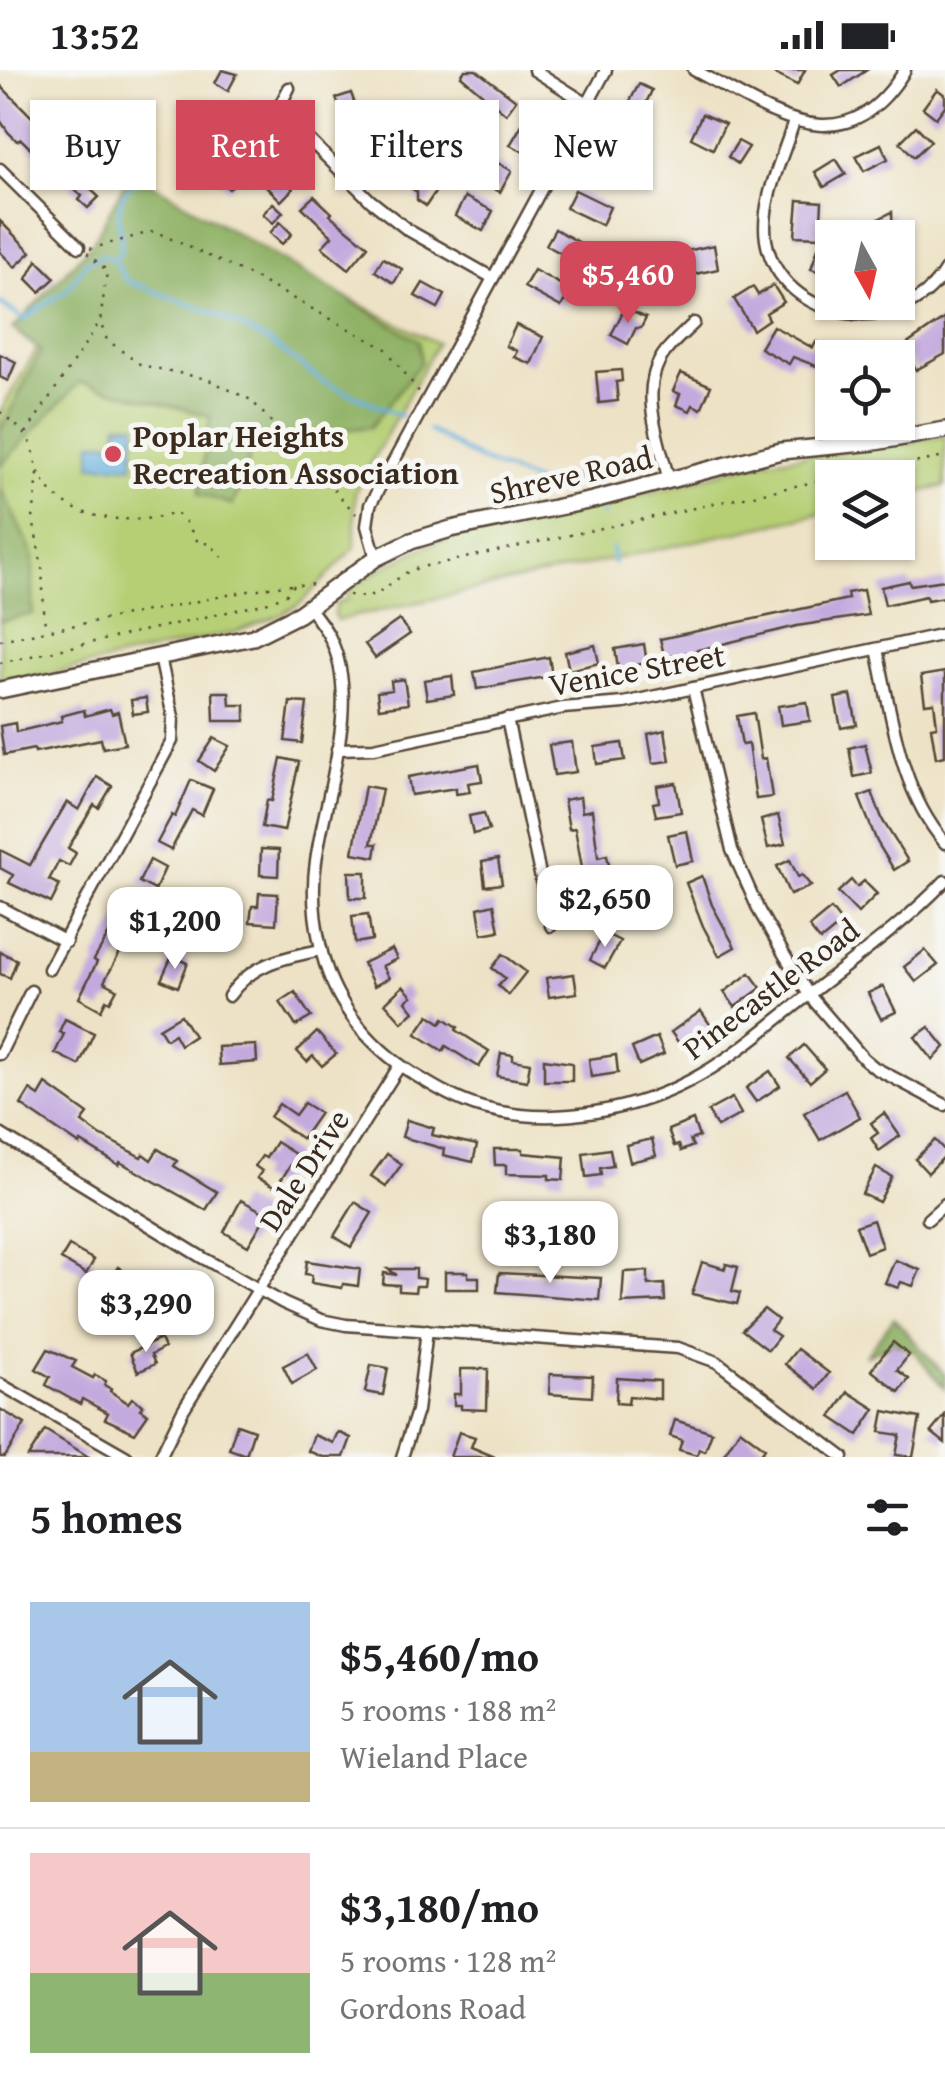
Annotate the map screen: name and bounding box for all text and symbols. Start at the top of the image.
text: 13:52 [50,7,140,63]
chip: Buy [30,100,156,190]
chip: Rent [176,100,315,190]
chip: Filters [335,100,499,190]
chip: New [519,100,653,190]
north arrow [815,220,915,320]
map controls [815,220,915,560]
pin: $5,460 [547,241,709,326]
text: $5,460 [582,250,674,297]
button: locate [815,340,915,440]
place label: Poplar Heights Recreation Association [133,412,459,496]
street label: Shreve Road [485,433,657,516]
marker: Poplar Heights Recreation Association [102,443,124,465]
button: layers [815,460,915,560]
street label: Venice Street [545,631,729,708]
pin: $2,650 [524,865,686,950]
text: $2,650 [559,874,651,921]
pin: $1,200 [94,887,256,972]
text: $1,200 [129,896,221,943]
street label: Pinecastle Road [673,906,869,1071]
street label: Dale Drive [246,1099,361,1240]
pin: $3,180 [469,1201,631,1286]
text: $3,180 [504,1210,596,1257]
pin: $3,290 [65,1270,227,1355]
text: $3,290 [100,1279,192,1326]
text: 5 homes [30,1487,183,1548]
icon: filters [860,1490,915,1545]
text: $5,460/mo [340,1625,539,1686]
icon: home [110,1642,230,1762]
text: 5 rooms · 188 m² [340,1686,556,1733]
text: Wieland Place [340,1733,528,1780]
text: $3,180/mo [340,1876,539,1937]
icon: home [110,1893,230,2013]
text: 5 rooms · 128 m² [340,1937,556,1984]
text: Gordons Road [340,1984,526,2031]

